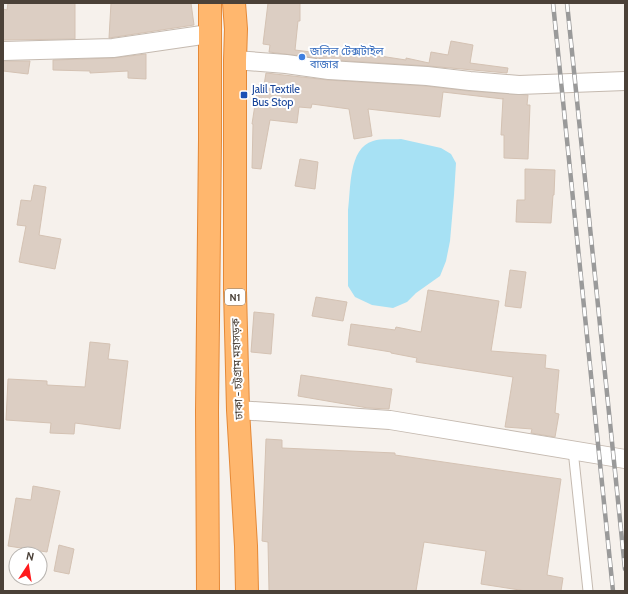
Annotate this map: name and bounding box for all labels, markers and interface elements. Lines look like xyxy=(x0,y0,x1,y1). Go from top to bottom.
place label: জলিল টেক্সটাইল বাজার xyxy=(309,44,385,71)
marker: জলিল টেক্সটাইল বাজার xyxy=(297,52,307,62)
place label: Jalil Textile Bus Stop xyxy=(251,82,300,109)
marker: Jalil Textile Bus Stop xyxy=(239,90,249,100)
road number: N1 xyxy=(225,289,245,305)
street label: ঢাকা - চট্টগ্রাম মহাসড়ক xyxy=(228,318,246,421)
north arrow xyxy=(8,546,48,586)
text: N xyxy=(25,549,35,564)

